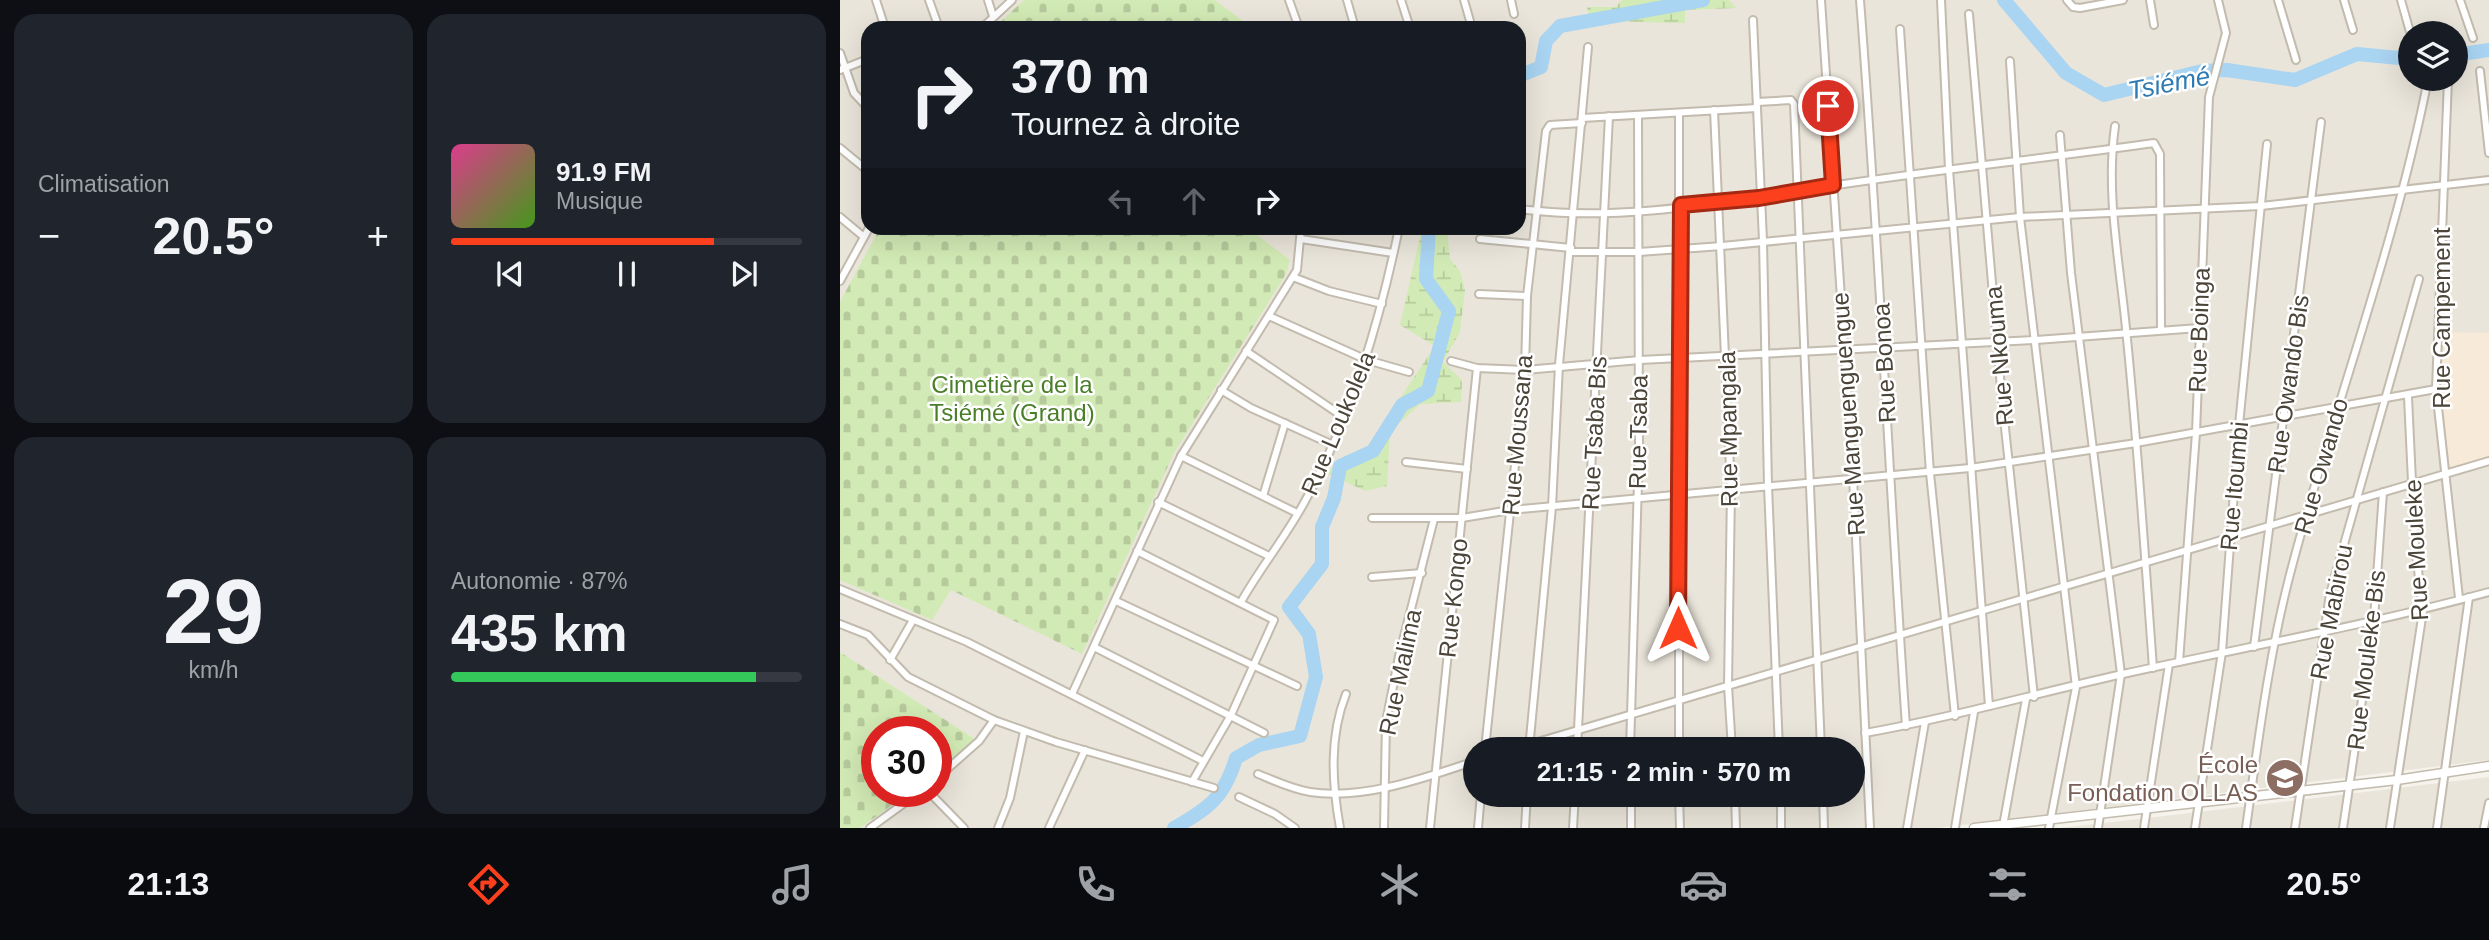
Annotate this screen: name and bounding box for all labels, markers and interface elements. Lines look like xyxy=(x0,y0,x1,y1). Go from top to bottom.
map controls xyxy=(2398,21,2468,91)
button: layers xyxy=(2398,21,2468,91)
icon: right xyxy=(896,49,987,140)
text: 370 m xyxy=(1011,49,1150,103)
water label: Tsiémé xyxy=(2125,60,2213,106)
pin xyxy=(1798,76,1858,136)
icon: arrive xyxy=(1809,87,1847,125)
text: Tournez à droite xyxy=(1011,106,1240,142)
text: 91.9 FM xyxy=(556,157,651,187)
text: Climatisation xyxy=(38,171,170,197)
icon: left xyxy=(1102,182,1140,220)
icon: ahead xyxy=(1175,182,1213,220)
icon: right xyxy=(1248,182,1286,220)
text: Musique xyxy=(556,188,643,214)
text: 20.5° xyxy=(152,207,275,265)
text: − xyxy=(38,215,60,257)
text: + xyxy=(367,215,389,257)
street label: Rue Campement xyxy=(2428,227,2455,409)
icon: previous xyxy=(491,255,529,293)
icon: pause xyxy=(608,255,646,293)
icon: next xyxy=(725,255,763,293)
street label: Rue Boinga xyxy=(2183,266,2215,393)
street label: Rue Nkouma xyxy=(1979,284,2019,427)
street label: Rue Manguenguengue xyxy=(1826,291,1870,537)
street label: Rue Owando Bis xyxy=(2262,293,2314,475)
street label: Rue Bonoa xyxy=(1867,302,1901,424)
street label: Rue Loukolela xyxy=(1296,347,1381,499)
street label: Rue Mpangala xyxy=(1713,350,1743,507)
street label: Rue Moussana xyxy=(1497,353,1538,517)
street label: Rue Tsaba Bis xyxy=(1576,355,1612,511)
park label: Cimetière de la Tsiémé (Grand) xyxy=(929,371,1095,426)
street label: Rue Tsaba xyxy=(1624,374,1653,489)
street label: Rue Owando xyxy=(2289,395,2353,537)
street label: Rue Itoumbi xyxy=(2215,420,2253,552)
street label: Rue Mouleke xyxy=(2399,479,2433,621)
street label: Rue Kongo xyxy=(1433,537,1473,659)
street label: Rue Mabirou xyxy=(2305,542,2357,682)
text: 29 xyxy=(163,561,264,662)
text: Autonomie · 87% xyxy=(451,568,627,594)
street label: Rue Mouleke Bis xyxy=(2342,568,2390,752)
position arrow xyxy=(1641,591,1715,665)
text: 435 km xyxy=(451,604,627,662)
street label: Rue Malima xyxy=(1373,606,1427,737)
text: km/h xyxy=(189,657,238,683)
speed limit sign: 30 xyxy=(861,716,952,807)
place label: École Fondation OLLAS xyxy=(2067,751,2258,806)
text: 21:15 · 2 min · 570 m xyxy=(1537,757,1791,787)
school or university icon: École Fondation OLLAS xyxy=(2264,757,2306,799)
icon: directions xyxy=(464,860,513,909)
icon: music xyxy=(768,860,817,909)
icon: phone xyxy=(1071,860,1120,909)
icon: climate xyxy=(1375,860,1424,909)
icon: car xyxy=(1679,860,1728,909)
icon: filters xyxy=(1983,860,2032,909)
text: 21:13 xyxy=(127,866,209,902)
text: 20.5° xyxy=(2286,866,2362,902)

